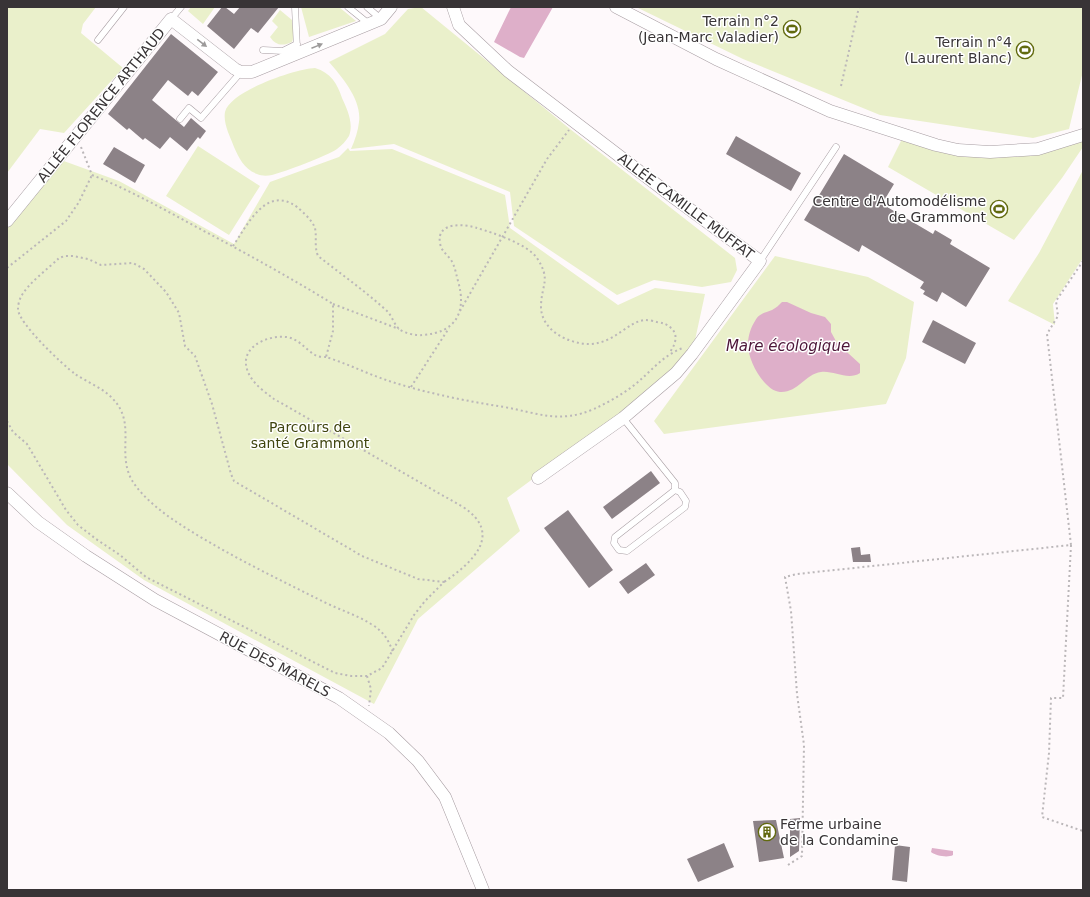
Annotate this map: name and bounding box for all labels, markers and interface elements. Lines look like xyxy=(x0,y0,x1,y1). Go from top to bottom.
place label: Terrain n°2 (Jean-Marc Valadier) xyxy=(638,13,779,45)
sports icon: Terrain n°2 (Jean-Marc Valadier) xyxy=(782,19,802,39)
street label: ALLÉE FLORENCE ARTHAUD xyxy=(34,25,168,185)
place label: Terrain n°4 (Laurent Blanc) xyxy=(904,34,1012,66)
one-way arrow xyxy=(196,39,207,48)
sports icon: Terrain n°4 (Laurent Blanc) xyxy=(1015,40,1035,60)
one-way arrow xyxy=(312,42,324,48)
street label: ALLÉE CAMILLE MUFFAT xyxy=(615,150,757,263)
place label: Centre d'Automodélisme de Grammont xyxy=(812,193,987,225)
sports icon: Centre d'Automodélisme de Grammont xyxy=(989,199,1009,219)
water label: Mare écologique xyxy=(726,337,850,355)
park label: Parcours de santé Grammont xyxy=(251,419,370,451)
street label: RUE DES MARELS xyxy=(217,628,333,700)
place label: Ferme urbaine de la Condamine xyxy=(780,816,899,848)
building icon: Ferme urbaine de la Condamine xyxy=(757,822,777,842)

